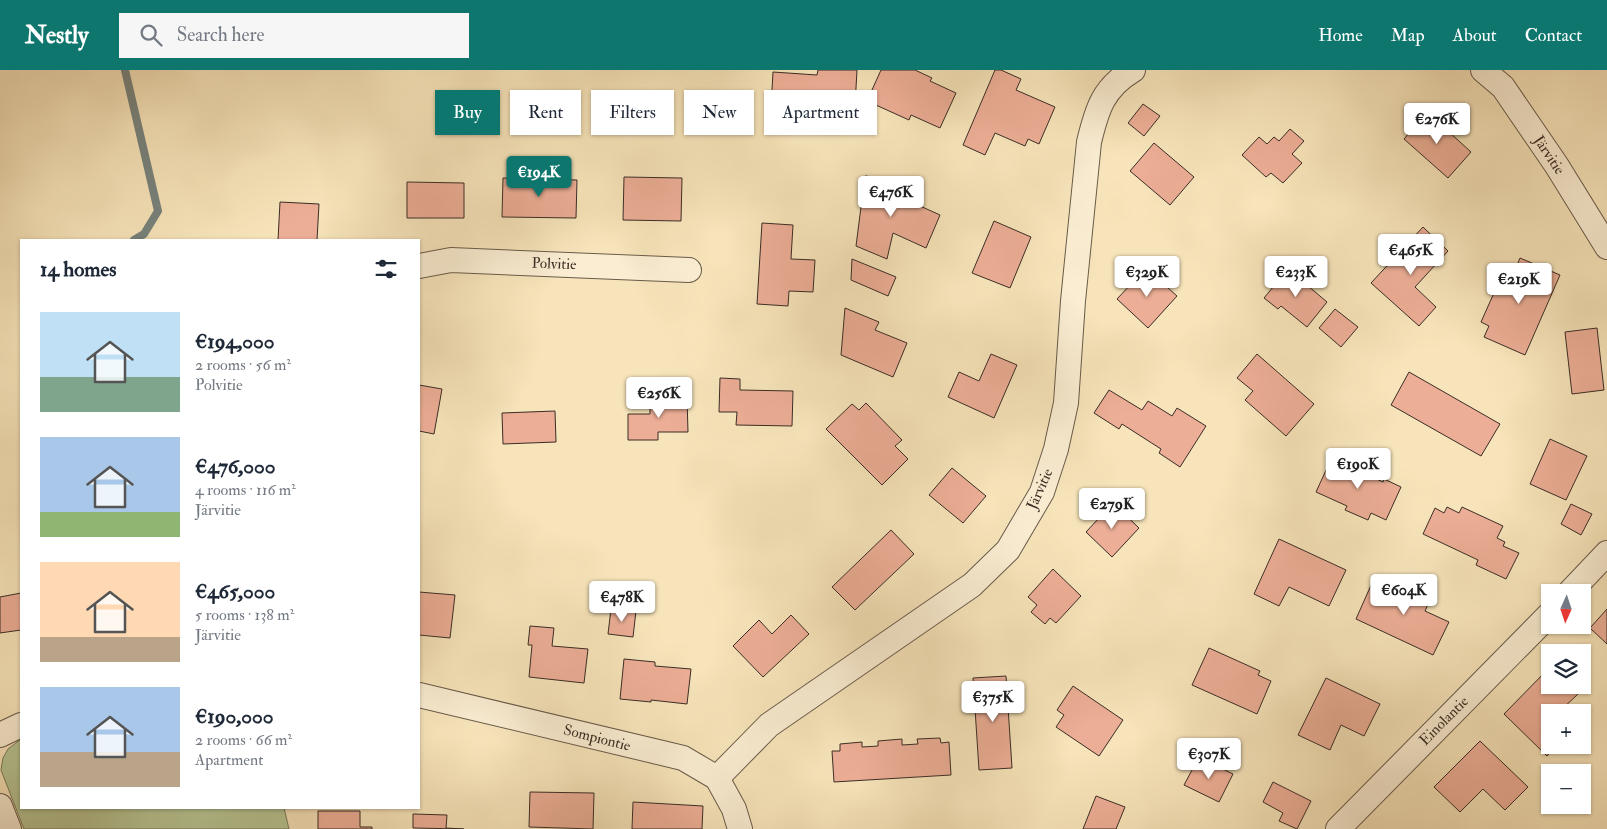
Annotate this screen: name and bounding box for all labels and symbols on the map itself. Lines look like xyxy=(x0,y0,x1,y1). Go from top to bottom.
pin: €276K xyxy=(1402,102,1472,145)
street label: Järvitie xyxy=(1528,131,1569,179)
pin: €194K xyxy=(504,156,574,198)
pin: €476K xyxy=(856,176,926,218)
pin: €465K xyxy=(1376,234,1446,276)
street label: Polvitie xyxy=(531,254,577,274)
pin: €329K xyxy=(1112,256,1182,298)
pin: €233K xyxy=(1261,256,1331,298)
pin: €219K xyxy=(1484,262,1554,305)
pin: €256K xyxy=(624,376,694,419)
pin: €190K xyxy=(1323,448,1393,490)
street label: Järvitie xyxy=(1022,465,1058,514)
pin: €279K xyxy=(1077,488,1147,530)
pin: €604K xyxy=(1369,574,1439,616)
pin: €478K xyxy=(587,580,657,623)
north arrow xyxy=(1541,584,1591,634)
pin: €375K xyxy=(958,680,1028,723)
street label: Einolantie xyxy=(1415,692,1473,750)
street label: Sompiontie xyxy=(561,720,633,756)
pin: €307K xyxy=(1174,738,1244,780)

